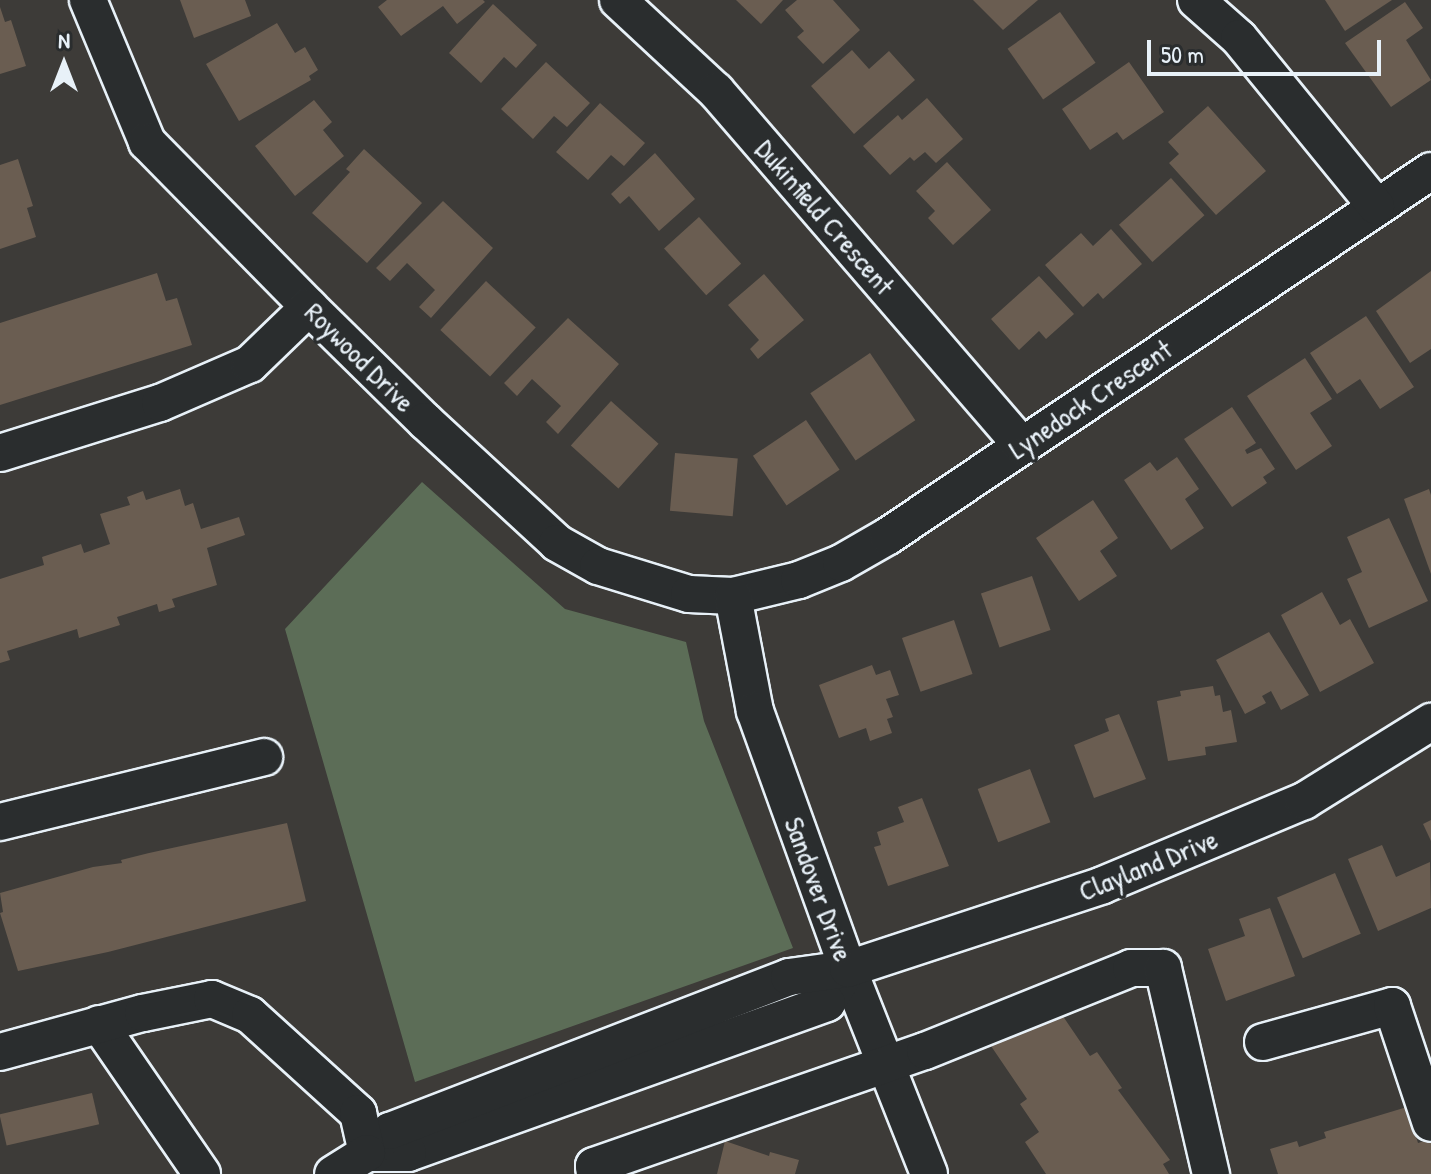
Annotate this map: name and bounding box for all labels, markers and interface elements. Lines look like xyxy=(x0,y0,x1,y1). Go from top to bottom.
north arrow xyxy=(24,24,104,104)
scale bar xyxy=(1151,24,1385,74)
text: N xyxy=(58,25,70,55)
text: 50 m xyxy=(1161,38,1204,70)
street label: Dukinfield Crescent xyxy=(749,133,901,301)
street label: Roywood Drive xyxy=(298,295,422,419)
street label: Lynedock Crescent xyxy=(1002,332,1178,466)
street label: Sandover Drive xyxy=(777,812,861,966)
street label: Clayland Drive xyxy=(1074,822,1222,908)

